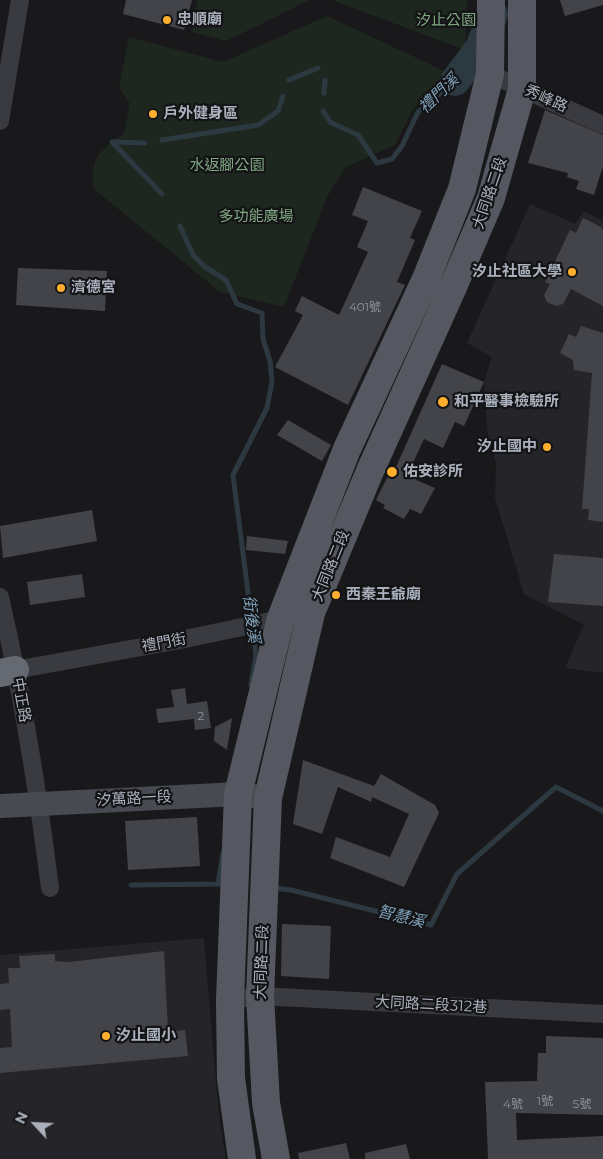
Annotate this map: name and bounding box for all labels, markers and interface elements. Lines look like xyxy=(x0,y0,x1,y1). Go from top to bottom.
place label: 忠順廟 xyxy=(177,11,222,29)
park label: 汐止公園 xyxy=(416,12,476,30)
marker: 忠順廟 xyxy=(161,14,173,26)
water label: 禮門溪 xyxy=(415,70,463,118)
street label: 秀峰路 xyxy=(522,82,570,116)
place label: 戶外健身區 xyxy=(163,105,238,123)
marker: 戶外健身區 xyxy=(147,108,159,120)
street label: 大同路二段 xyxy=(469,155,511,231)
park label: 水返腳公園 xyxy=(190,157,264,175)
park label: 多功能廣場 xyxy=(219,208,293,226)
place label: 汐止社區大學 xyxy=(472,263,562,281)
marker: 汐止社區大學 xyxy=(566,266,578,278)
place label: 濟德宮 xyxy=(71,279,116,297)
marker: 濟德宮 xyxy=(55,282,67,294)
house number: 401號 xyxy=(349,300,381,314)
place label: 和平醫事檢驗所 xyxy=(454,393,559,411)
marker: 和平醫事檢驗所 xyxy=(436,395,450,409)
place label: 汐止國中 xyxy=(477,438,537,456)
marker: 汐止國中 xyxy=(541,441,553,453)
place label: 佑安診所 xyxy=(403,463,463,481)
marker: 佑安診所 xyxy=(385,465,399,479)
street label: 大同路二段 xyxy=(309,528,353,604)
place label: 西秦王爺廟 xyxy=(346,586,421,604)
marker: 西秦王爺廟 xyxy=(330,589,342,601)
water label: 街後溪 xyxy=(239,594,263,644)
street label: 禮門街 xyxy=(140,630,188,656)
street label: 中正路 xyxy=(8,676,34,724)
house number: 2 xyxy=(198,709,204,723)
street label: 汐萬路一段 xyxy=(96,788,172,810)
water label: 智慧溪 xyxy=(375,902,427,932)
street label: 大同路二段 xyxy=(252,924,272,1000)
street label: 大同路二段312巷 xyxy=(374,993,488,1017)
place label: 汐止國小 xyxy=(116,1027,176,1045)
marker: 汐止國小 xyxy=(100,1030,112,1042)
house number: 1號 xyxy=(537,1094,553,1108)
house number: 4號 xyxy=(503,1097,523,1111)
house number: 5號 xyxy=(573,1097,591,1111)
north arrow xyxy=(10,1099,60,1149)
text: N xyxy=(11,1109,32,1127)

